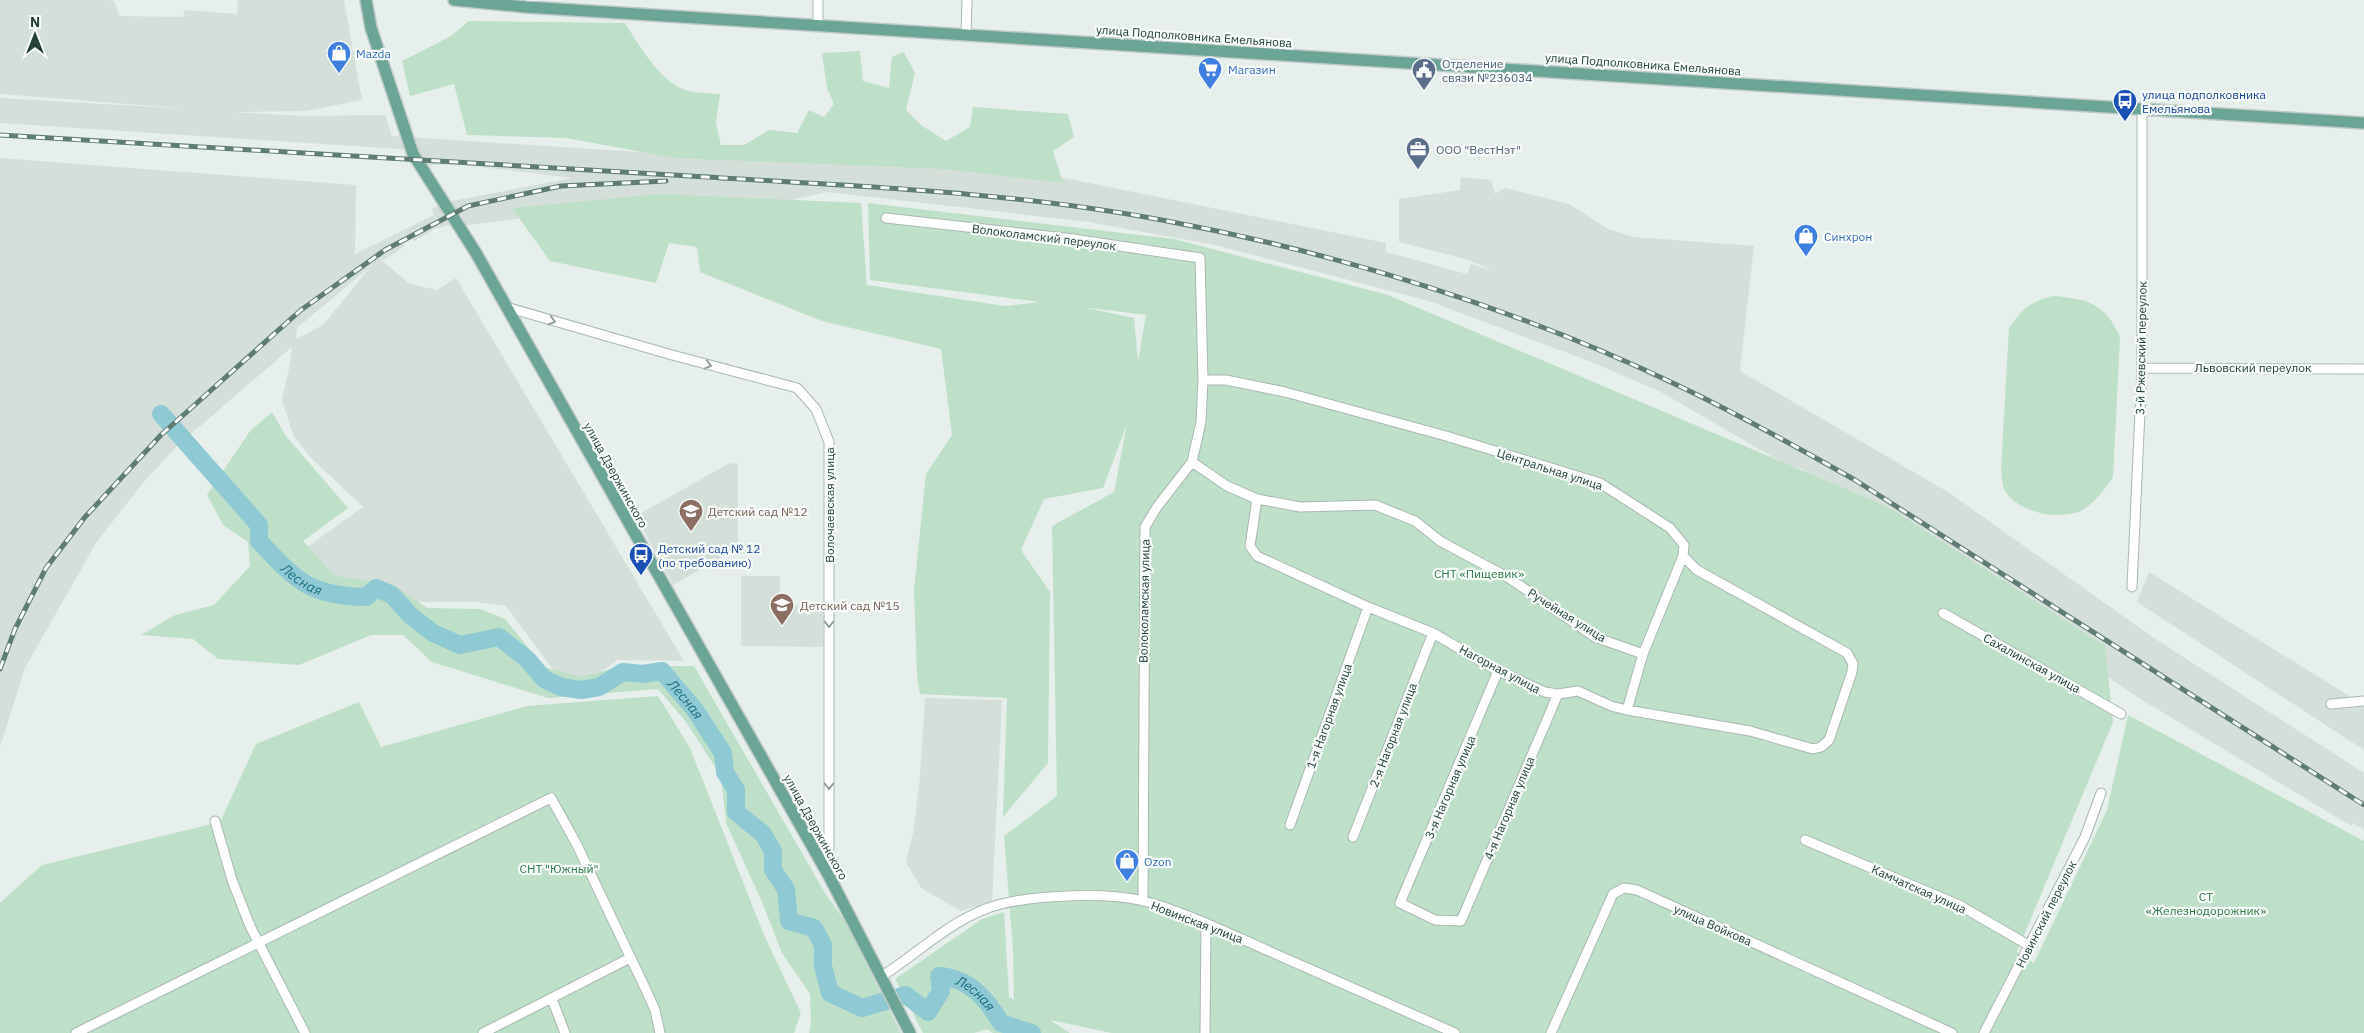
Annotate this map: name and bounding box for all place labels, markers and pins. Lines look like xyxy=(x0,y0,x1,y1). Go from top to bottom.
shop icon: Mazda xyxy=(326,40,352,74)
place label: Mazda xyxy=(356,46,392,61)
supermarket icon: Магазин xyxy=(1197,56,1223,90)
place label: Отделение связи №236034 xyxy=(1442,56,1533,85)
public building icon: Отделение связи №236034 xyxy=(1411,57,1437,91)
place label: Магазин xyxy=(1228,62,1276,77)
place label: улица подполковника Емельянова xyxy=(2142,87,2267,116)
bus stop icon: улица подполковника Емельянова xyxy=(2112,88,2138,122)
office icon: ООО "ВестНэт" xyxy=(1405,136,1431,170)
place label: ООО "ВестНэт" xyxy=(1436,142,1521,157)
shop icon: Синхрон xyxy=(1793,223,1819,257)
place label: Синхрон xyxy=(1824,229,1872,244)
school or university icon: Детский сад №12 xyxy=(678,498,704,532)
place label: Детский сад №12 xyxy=(708,504,808,519)
place label: Детский сад № 12 (по требованию) xyxy=(658,541,760,570)
bus stop icon: Детский сад № 12 (по требованию) xyxy=(628,542,654,576)
school or university icon: Детский сад №15 xyxy=(769,592,795,626)
place label: Детский сад №15 xyxy=(800,598,900,613)
shop icon: Ozon xyxy=(1114,848,1140,882)
place label: Ozon xyxy=(1144,854,1171,869)

